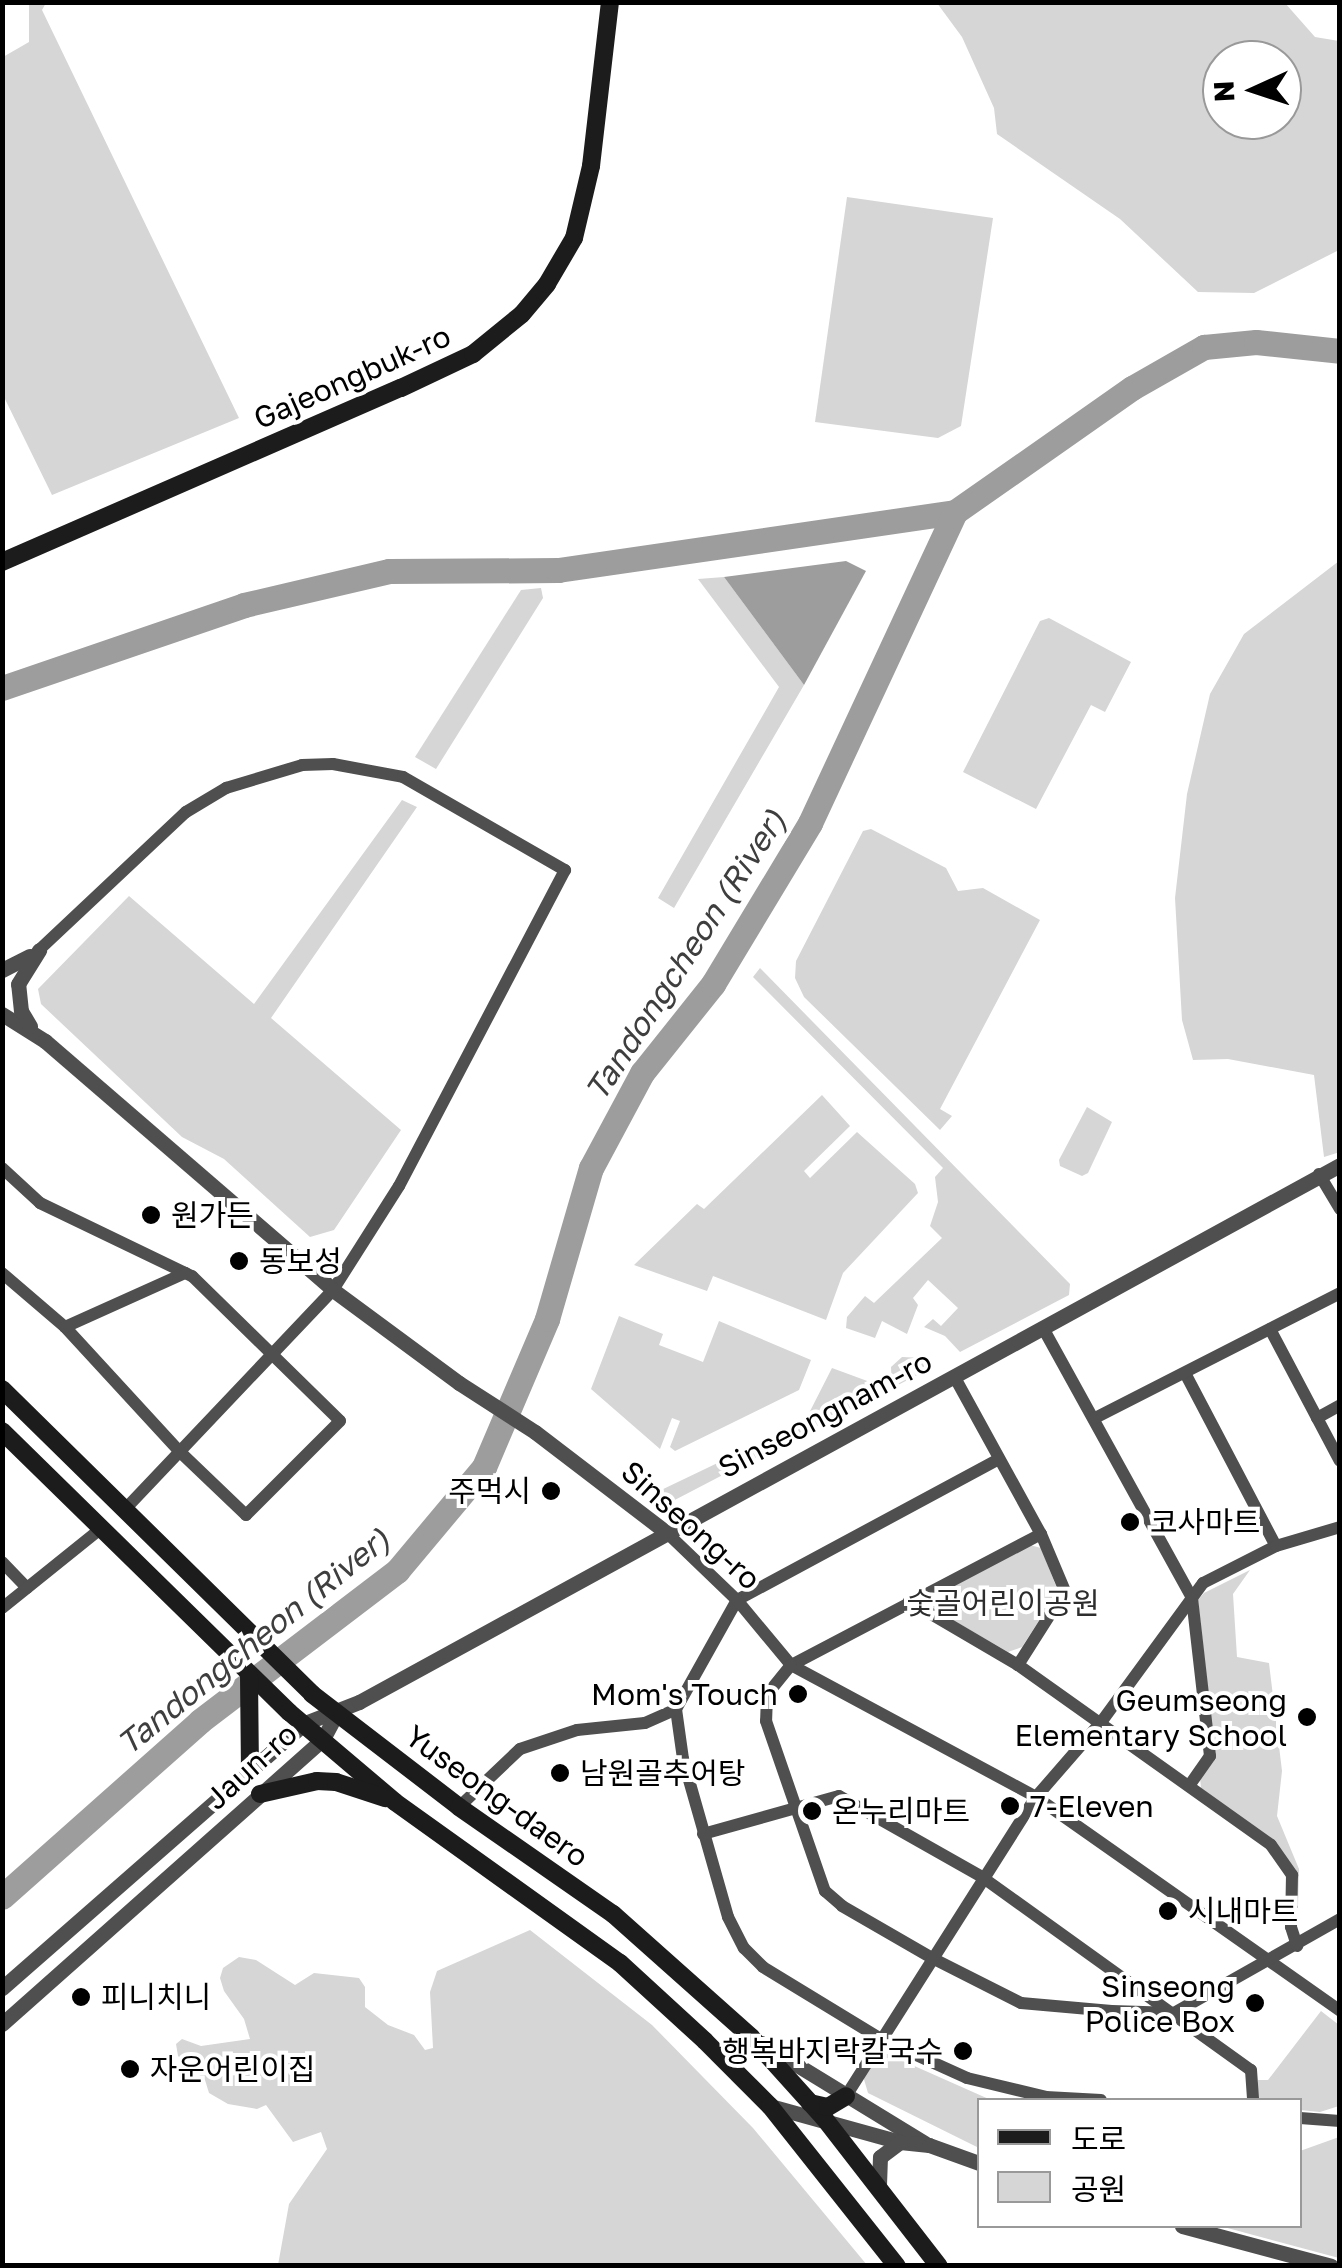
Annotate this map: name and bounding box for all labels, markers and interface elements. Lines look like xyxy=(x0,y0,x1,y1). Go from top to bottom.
north arrow xyxy=(1202,40,1302,140)
text: N xyxy=(1207,80,1241,103)
street label: Gajeongbuk-ro xyxy=(248,318,456,436)
water label: Tandongcheon (River) xyxy=(577,803,793,1107)
place label: 원가든 xyxy=(171,1197,254,1233)
marker: 원가든 xyxy=(140,1204,162,1226)
place label: 동보성 xyxy=(259,1243,342,1279)
marker: 동보성 xyxy=(228,1250,250,1272)
street label: Sinseongnam-ro xyxy=(712,1343,938,1485)
street label: Sinseong-ro xyxy=(614,1453,768,1597)
place label: 주먹시 xyxy=(448,1473,531,1509)
marker: 주먹시 xyxy=(540,1480,562,1502)
place label: 코사마트 xyxy=(1150,1504,1260,1540)
marker: 코사마트 xyxy=(1119,1511,1141,1533)
water label: Tandongcheon (River) xyxy=(109,1520,397,1762)
park label: 숯골어린이공원 xyxy=(906,1585,1100,1621)
place label: Mom's Touch xyxy=(591,1676,778,1712)
place label: Geumseong Elementary School xyxy=(1014,1682,1287,1752)
marker: Mom's Touch xyxy=(787,1683,809,1705)
marker: Geumseong Elementary School xyxy=(1296,1706,1318,1728)
street label: Jaun-ro xyxy=(198,1715,304,1817)
street label: Yuseong-daero xyxy=(399,1718,595,1874)
place label: 남원골추어탕 xyxy=(580,1755,746,1791)
marker: 남원골추어탕 xyxy=(549,1762,571,1784)
place label: 7-Eleven xyxy=(1030,1788,1154,1824)
place label: 온누리마트 xyxy=(832,1793,970,1829)
marker: 7-Eleven xyxy=(999,1795,1021,1817)
marker: 온누리마트 xyxy=(801,1800,823,1822)
place label: 시내마트 xyxy=(1188,1893,1298,1929)
marker: 시내마트 xyxy=(1157,1900,1179,1922)
place label: Sinseong Police Box xyxy=(1085,1968,1235,2038)
place label: 피니치니 xyxy=(101,1979,211,2015)
marker: 피니치니 xyxy=(70,1986,92,2008)
marker: Sinseong Police Box xyxy=(1244,1992,1266,2014)
place label: 행복바지락칼국수 xyxy=(722,2033,943,2069)
marker: 행복바지락칼국수 xyxy=(952,2040,974,2062)
place label: 자운어린이집 xyxy=(150,2051,316,2087)
marker: 자운어린이집 xyxy=(119,2058,141,2080)
legend xyxy=(977,2098,1302,2228)
text: 도로 xyxy=(1071,2121,1126,2157)
text: 공원 xyxy=(1071,2171,1126,2207)

